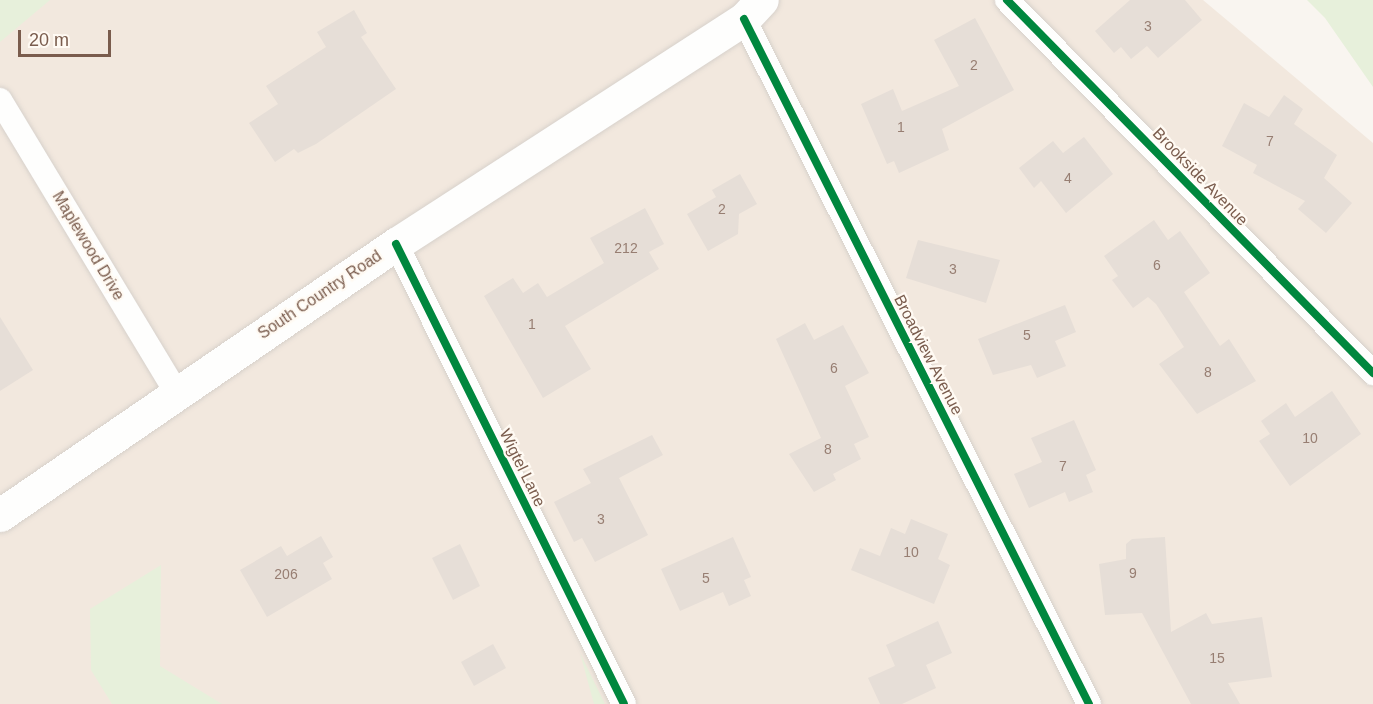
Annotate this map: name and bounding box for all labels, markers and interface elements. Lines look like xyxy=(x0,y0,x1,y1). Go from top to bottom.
scale bar xyxy=(21,18,114,56)
house number: 3 xyxy=(1144,18,1152,34)
text: 20 m xyxy=(29,30,69,50)
house number: 2 xyxy=(970,57,978,73)
house number: 1 xyxy=(897,119,905,135)
street label: Brookside Avenue xyxy=(1148,124,1252,230)
house number: 7 xyxy=(1266,133,1274,149)
house number: 4 xyxy=(1064,170,1072,186)
street label: Maplewood Drive xyxy=(48,188,128,304)
house number: 2 xyxy=(718,201,726,217)
house number: 212 xyxy=(614,240,638,256)
street label: South Country Road xyxy=(255,247,385,343)
house number: 6 xyxy=(1153,257,1161,273)
house number: 3 xyxy=(949,261,957,277)
street label: Broadview Avenue xyxy=(889,291,967,419)
house number: 1 xyxy=(528,316,536,332)
house number: 5 xyxy=(1023,327,1031,343)
house number: 6 xyxy=(830,360,838,376)
house number: 8 xyxy=(1204,364,1212,380)
street label: Wigtel Lane xyxy=(495,426,549,510)
house number: 10 xyxy=(1302,430,1318,446)
house number: 8 xyxy=(824,441,832,457)
house number: 7 xyxy=(1059,458,1067,474)
house number: 3 xyxy=(597,511,605,527)
house number: 10 xyxy=(903,544,919,560)
house number: 9 xyxy=(1129,565,1137,581)
house number: 206 xyxy=(274,566,298,582)
house number: 5 xyxy=(702,570,710,586)
house number: 15 xyxy=(1209,650,1225,666)

